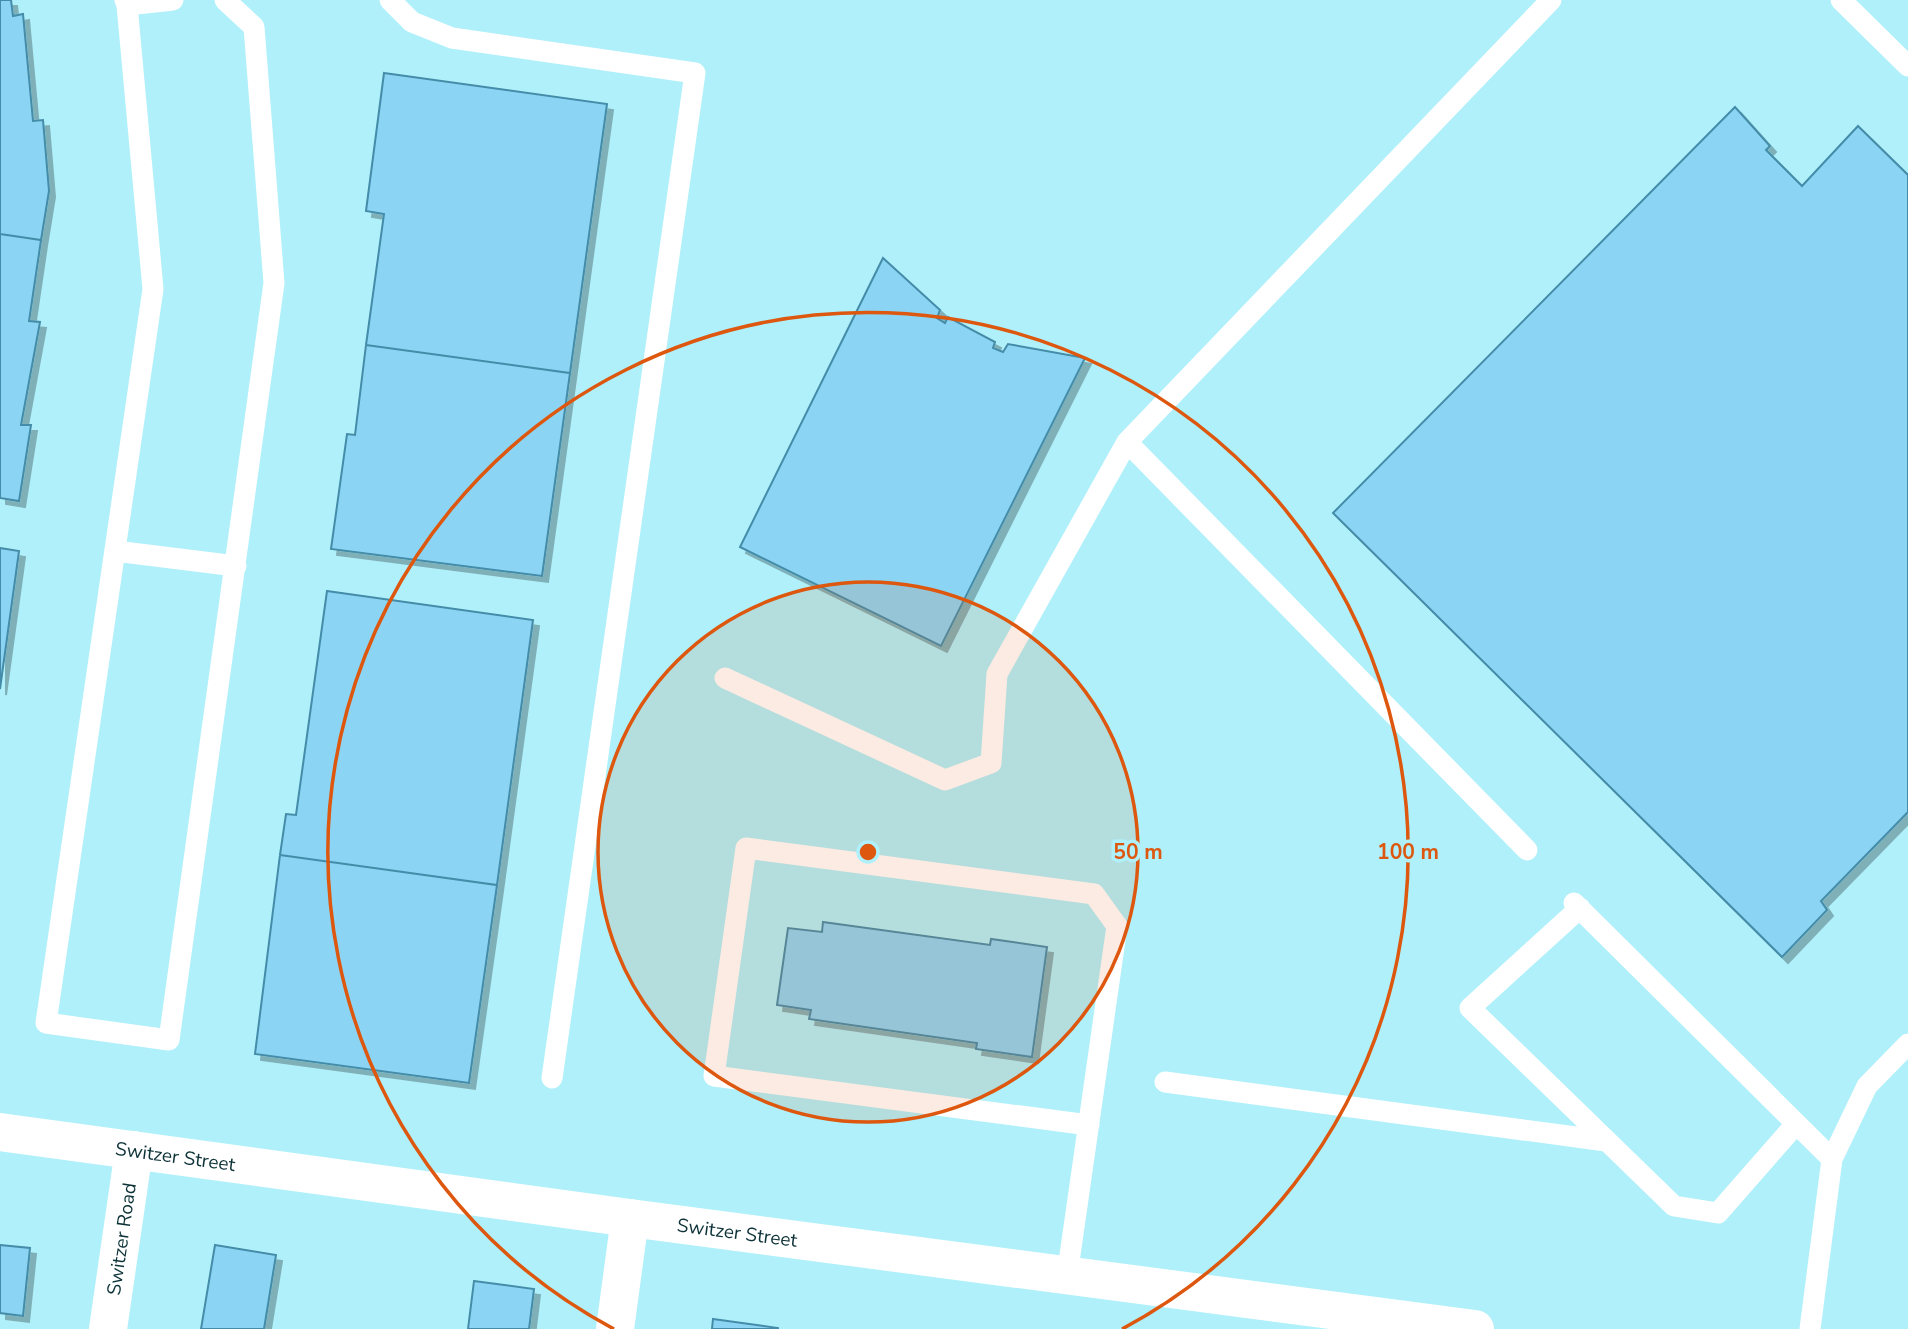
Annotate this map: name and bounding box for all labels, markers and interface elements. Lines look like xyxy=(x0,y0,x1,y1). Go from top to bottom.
text: 50 m xyxy=(1113,838,1163,866)
text: 100 m xyxy=(1377,838,1439,866)
centre of rings xyxy=(856,840,880,864)
street label: Switzer Street xyxy=(114,1136,237,1178)
street label: Switzer Road xyxy=(101,1181,143,1297)
street label: Switzer Street xyxy=(675,1212,799,1254)

